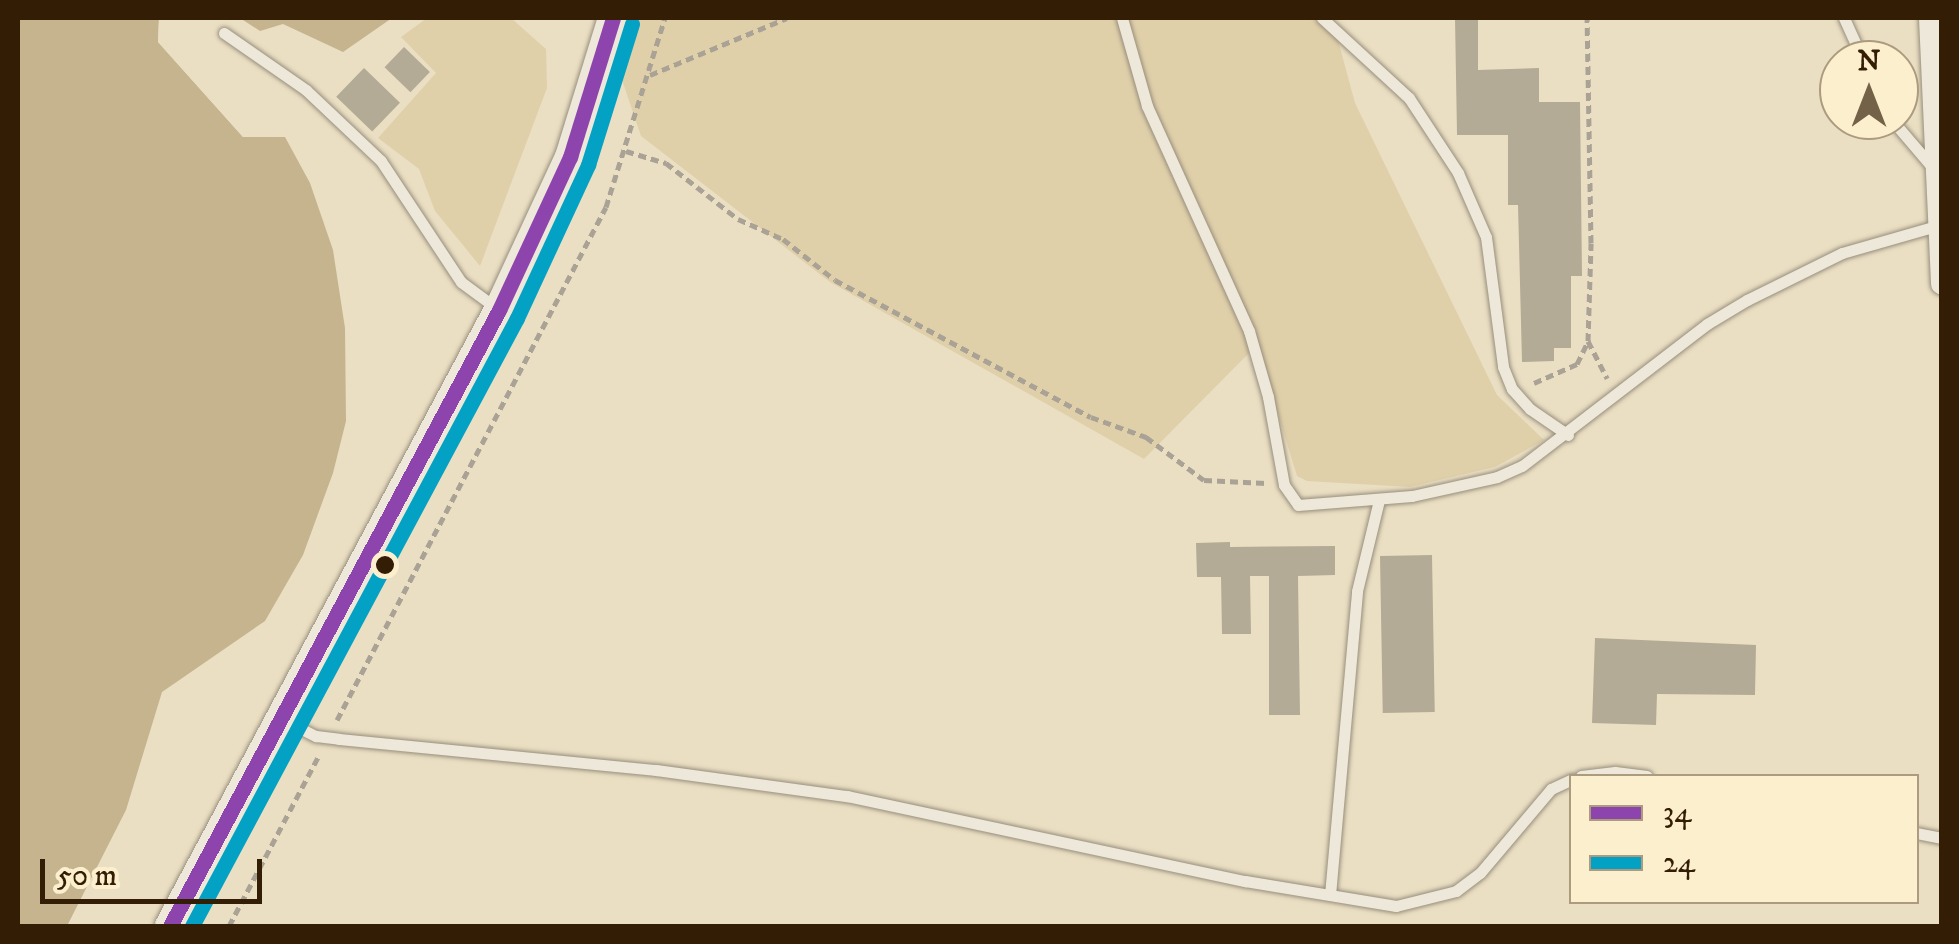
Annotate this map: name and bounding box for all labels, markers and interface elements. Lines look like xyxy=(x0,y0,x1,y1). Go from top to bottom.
north arrow xyxy=(1819,40,1919,140)
text: N xyxy=(1858,44,1880,79)
unlabelled marker xyxy=(375,555,395,575)
legend xyxy=(1569,774,1919,904)
text: 34 xyxy=(1663,795,1691,832)
scale bar xyxy=(45,839,268,901)
text: 24 xyxy=(1663,845,1695,882)
text: 50 m xyxy=(57,858,117,895)

